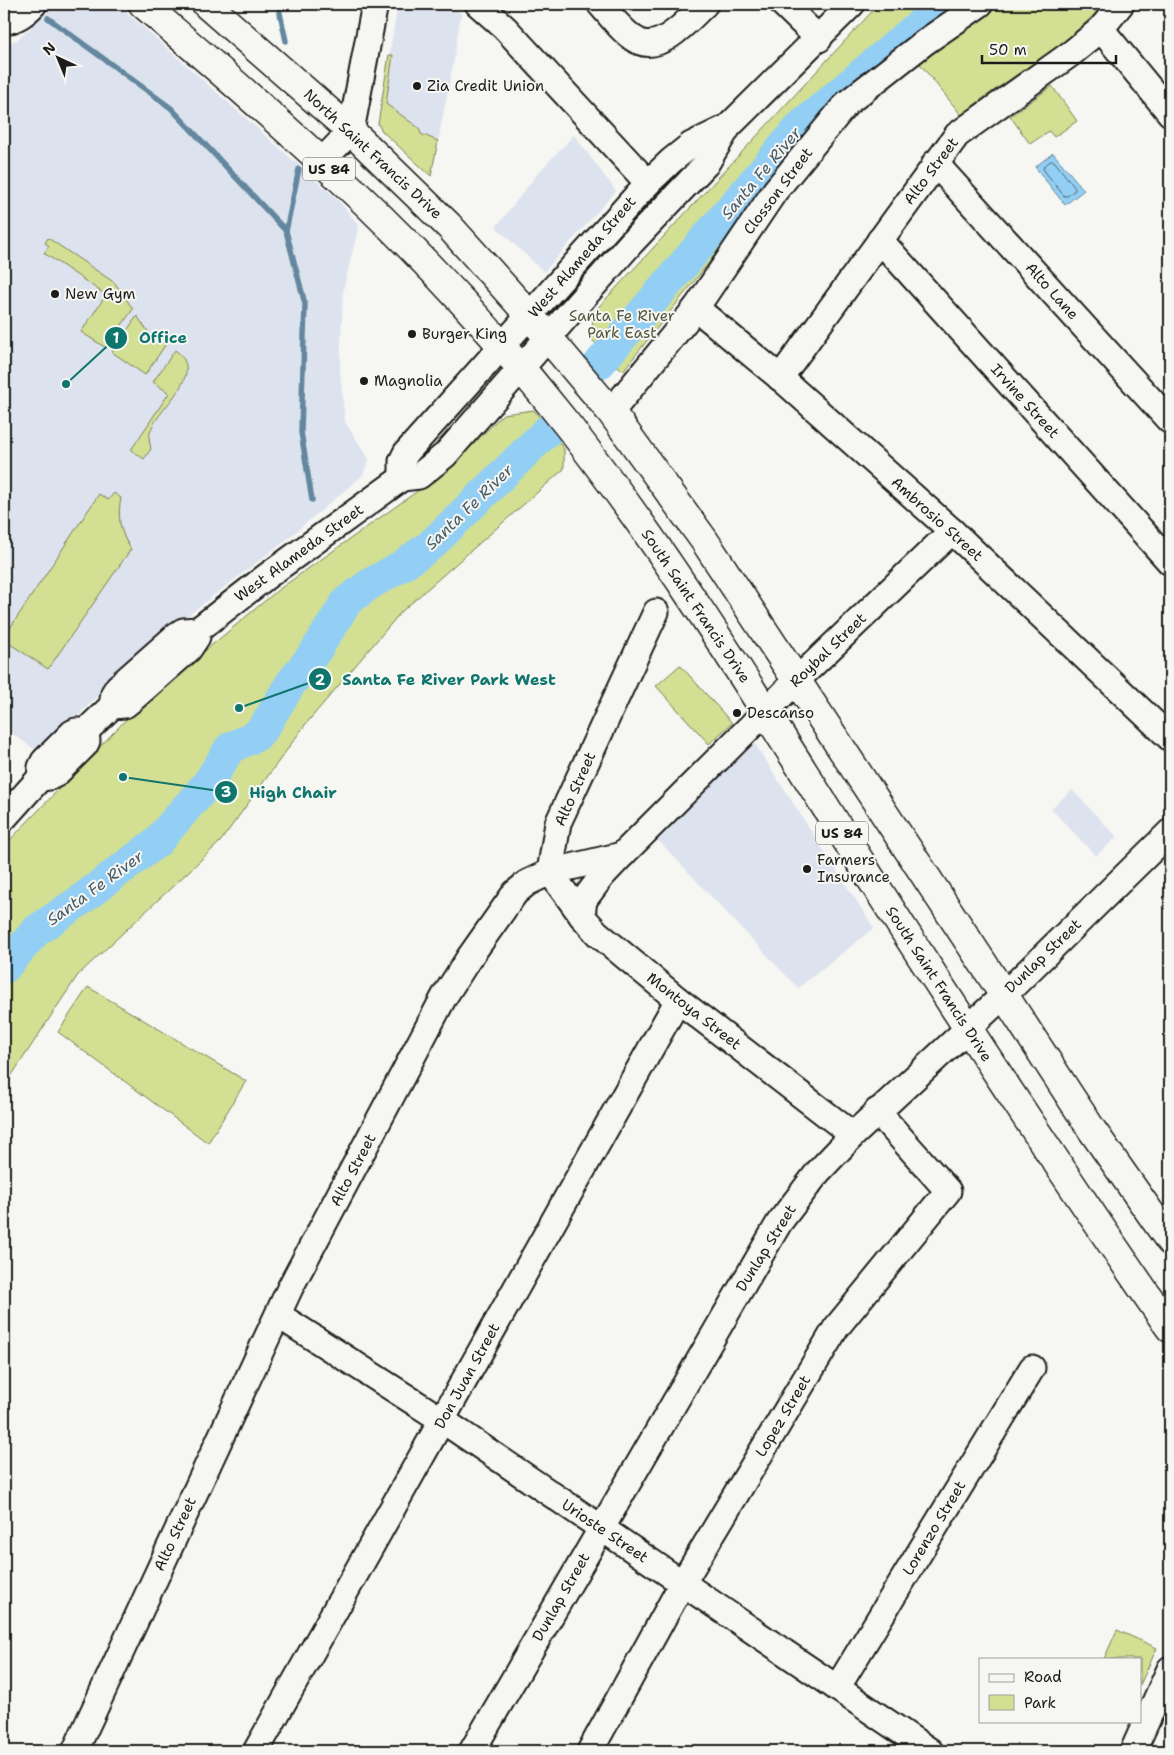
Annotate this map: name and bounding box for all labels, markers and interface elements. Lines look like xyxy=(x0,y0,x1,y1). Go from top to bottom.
north arrow xyxy=(32,32,82,82)
scale bar xyxy=(982,32,1115,64)
text: N xyxy=(39,38,59,59)
text: 50 m xyxy=(989,40,1027,60)
place label: Zia Credit Union xyxy=(427,76,544,96)
marker: Zia Credit Union xyxy=(411,80,423,92)
street label: North Saint Francis Drive xyxy=(299,84,447,224)
water label: Santa Fe River xyxy=(716,122,806,223)
street label: Alto Street xyxy=(899,133,963,209)
street label: Closson Street xyxy=(739,143,817,239)
road number: US 84 xyxy=(303,157,355,180)
street label: West Alameda Street xyxy=(524,192,640,322)
street label: Alto Lane xyxy=(1021,258,1083,324)
place label: New Gym xyxy=(65,284,136,304)
marker: New Gym xyxy=(49,288,61,300)
park label: Santa Fe River Park East xyxy=(569,306,675,343)
callout: Office xyxy=(104,322,197,353)
place label: Burger King xyxy=(422,324,507,344)
text: Office xyxy=(139,327,187,348)
text: 1 xyxy=(113,328,120,348)
marker: Burger King xyxy=(406,328,418,340)
street label: Irvine Street xyxy=(986,360,1064,442)
place label: Magnolia xyxy=(374,371,443,391)
marker: Magnolia xyxy=(358,375,370,387)
water label: Santa Fe River xyxy=(421,460,518,554)
street label: Ambrosio Street xyxy=(887,472,987,566)
street label: West Alameda Street xyxy=(230,499,368,607)
street label: South Saint Francis Drive xyxy=(637,525,755,687)
street label: Roybal Street xyxy=(785,608,871,692)
callout: Santa Fe River Park West xyxy=(308,664,566,695)
text: Santa Fe River Park West xyxy=(342,669,556,690)
text: 2 xyxy=(315,670,326,690)
place label: Descanso xyxy=(747,703,814,723)
marker: Descanso xyxy=(731,707,743,719)
street label: Alto Street xyxy=(550,749,600,829)
callout: High Chair xyxy=(214,777,347,808)
text: 3 xyxy=(221,782,231,802)
text: High Chair xyxy=(249,782,337,803)
road number: US 84 xyxy=(816,821,868,844)
water label: Santa Fe River xyxy=(43,846,148,930)
place label: Farmers Insurance xyxy=(817,850,890,887)
marker: Farmers Insurance xyxy=(801,863,813,875)
street label: South Saint Francis Drive xyxy=(881,902,997,1066)
street label: Dunlap Street xyxy=(1000,914,1086,998)
street label: Montoya Street xyxy=(643,968,745,1054)
street label: Alto Street xyxy=(325,1130,381,1210)
street label: Dunlap Street xyxy=(731,1201,801,1295)
street label: Don Juan Street xyxy=(430,1319,504,1433)
street label: Lopez Street xyxy=(751,1371,815,1461)
street label: Lorenzo Street xyxy=(898,1477,970,1579)
street label: Alto Street xyxy=(149,1494,201,1574)
street label: Urioste Street xyxy=(558,1495,652,1567)
street label: Dunlap Street xyxy=(528,1549,594,1645)
legend xyxy=(979,1658,1142,1722)
text: Road xyxy=(1024,1667,1062,1687)
text: Park xyxy=(1024,1693,1056,1713)

